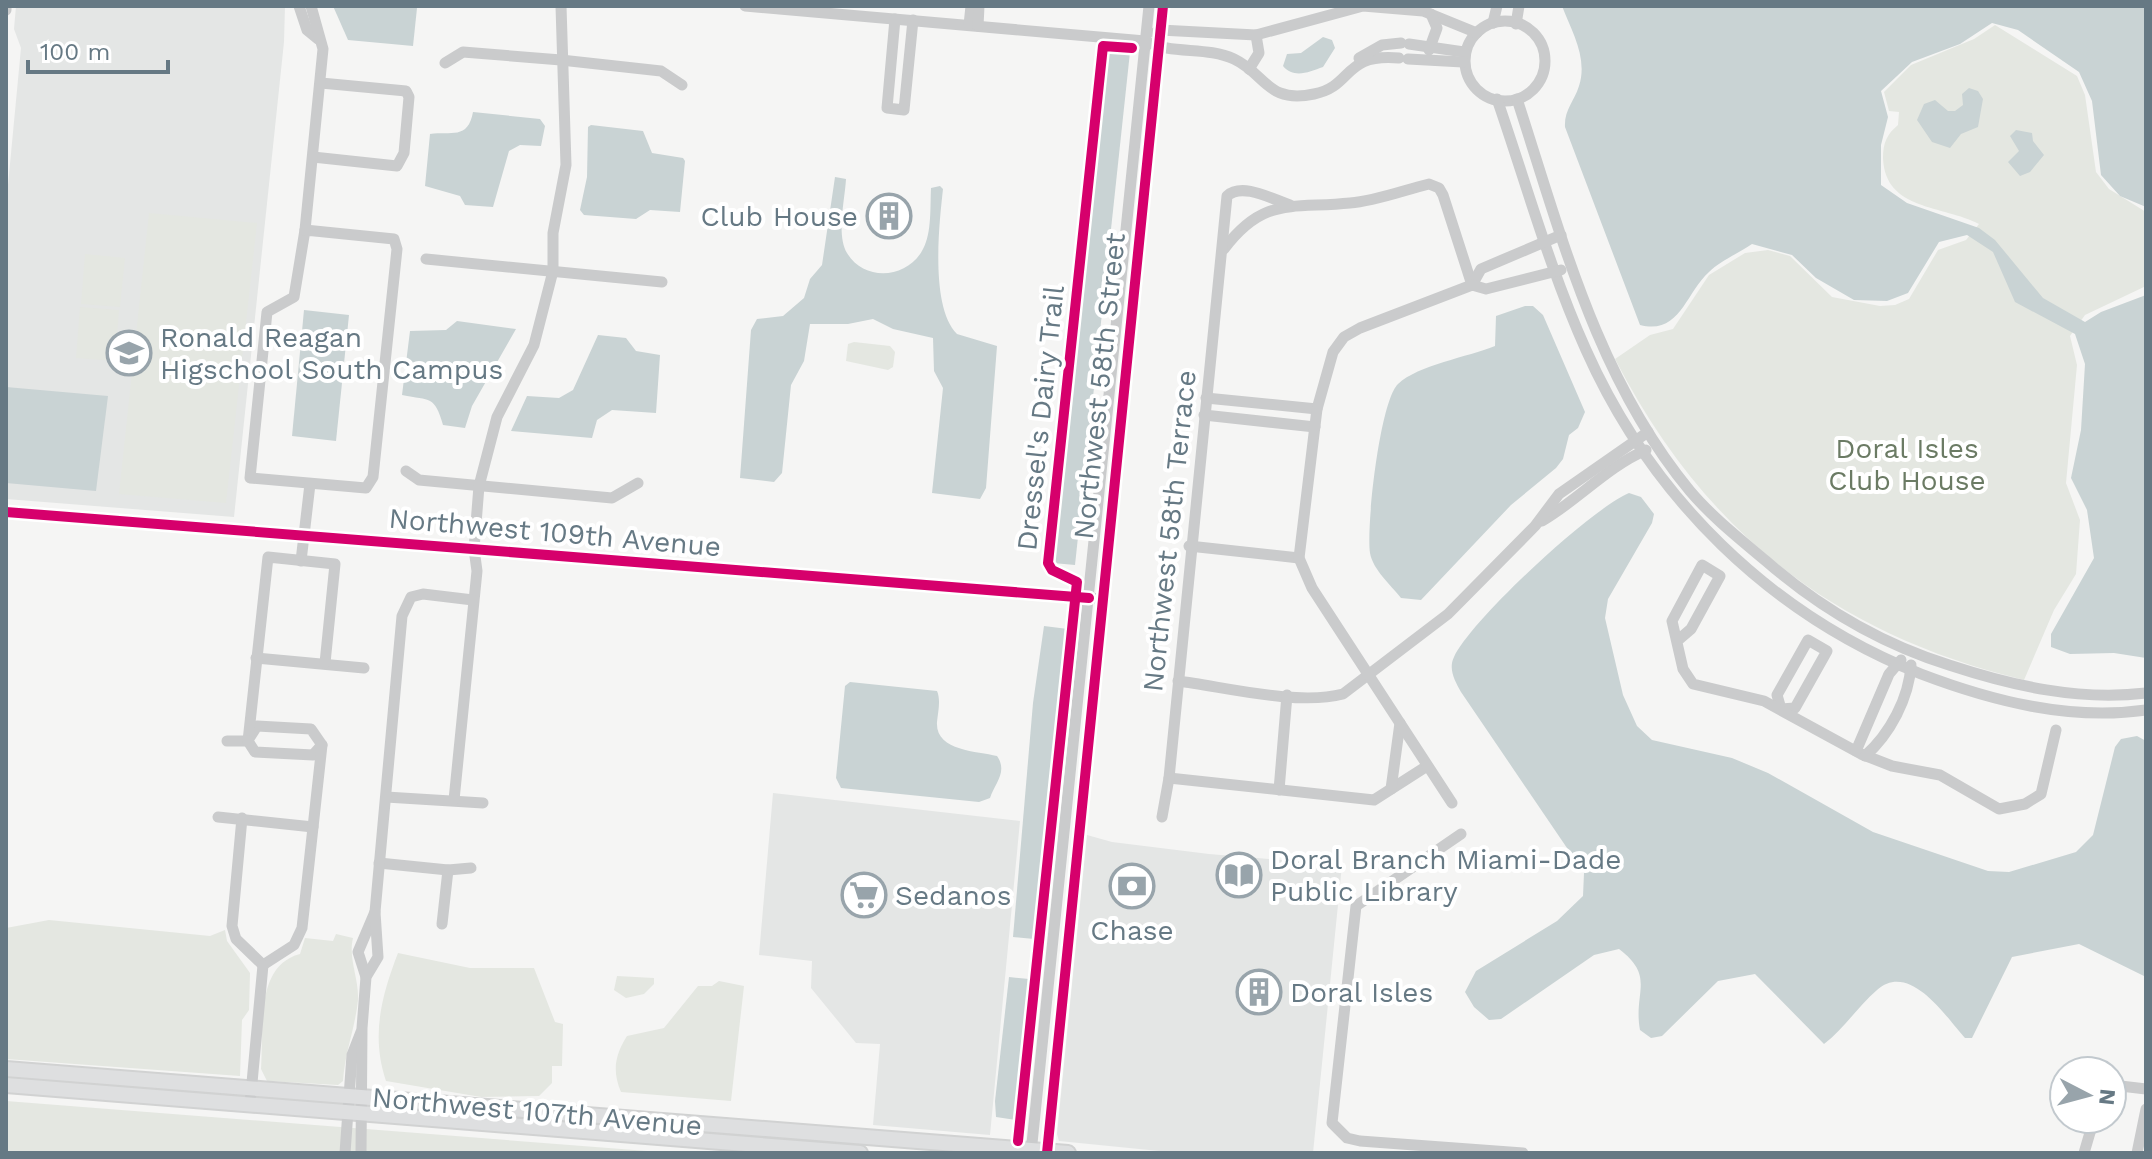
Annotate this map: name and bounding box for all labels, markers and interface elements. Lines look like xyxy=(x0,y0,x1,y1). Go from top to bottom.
scale bar xyxy=(28,24,168,74)
text: 100 m xyxy=(40,38,110,66)
building icon: Club House xyxy=(865,192,913,240)
place label: Club House xyxy=(701,200,858,233)
street label: Northwest 58th Street xyxy=(1067,231,1132,541)
street label: Dressel's Dairy Trail xyxy=(1010,283,1071,552)
place label: Ronald Reagan Higschool South Campus xyxy=(160,321,503,386)
school or university icon: Ronald Reagan Higschool South Campus xyxy=(105,329,153,377)
street label: Northwest 58th Terrace xyxy=(1136,369,1203,694)
park label: Doral Isles Club House xyxy=(1828,432,1986,497)
street label: Northwest 109th Avenue xyxy=(388,502,722,563)
place label: Doral Branch Miami-Dade Public Library xyxy=(1270,843,1621,908)
library icon: Doral Branch Miami-Dade Public Library xyxy=(1215,851,1263,899)
bank icon: Chase xyxy=(1108,862,1156,910)
supermarket icon: Sedanos xyxy=(840,871,888,919)
place label: Sedanos xyxy=(895,879,1011,912)
place label: Chase xyxy=(1090,914,1174,947)
building icon: Doral Isles xyxy=(1235,968,1283,1016)
place label: Doral Isles xyxy=(1290,976,1433,1009)
north arrow xyxy=(2048,1055,2128,1135)
street label: Northwest 107th Avenue xyxy=(371,1081,703,1142)
text: N xyxy=(2094,1088,2121,1106)

